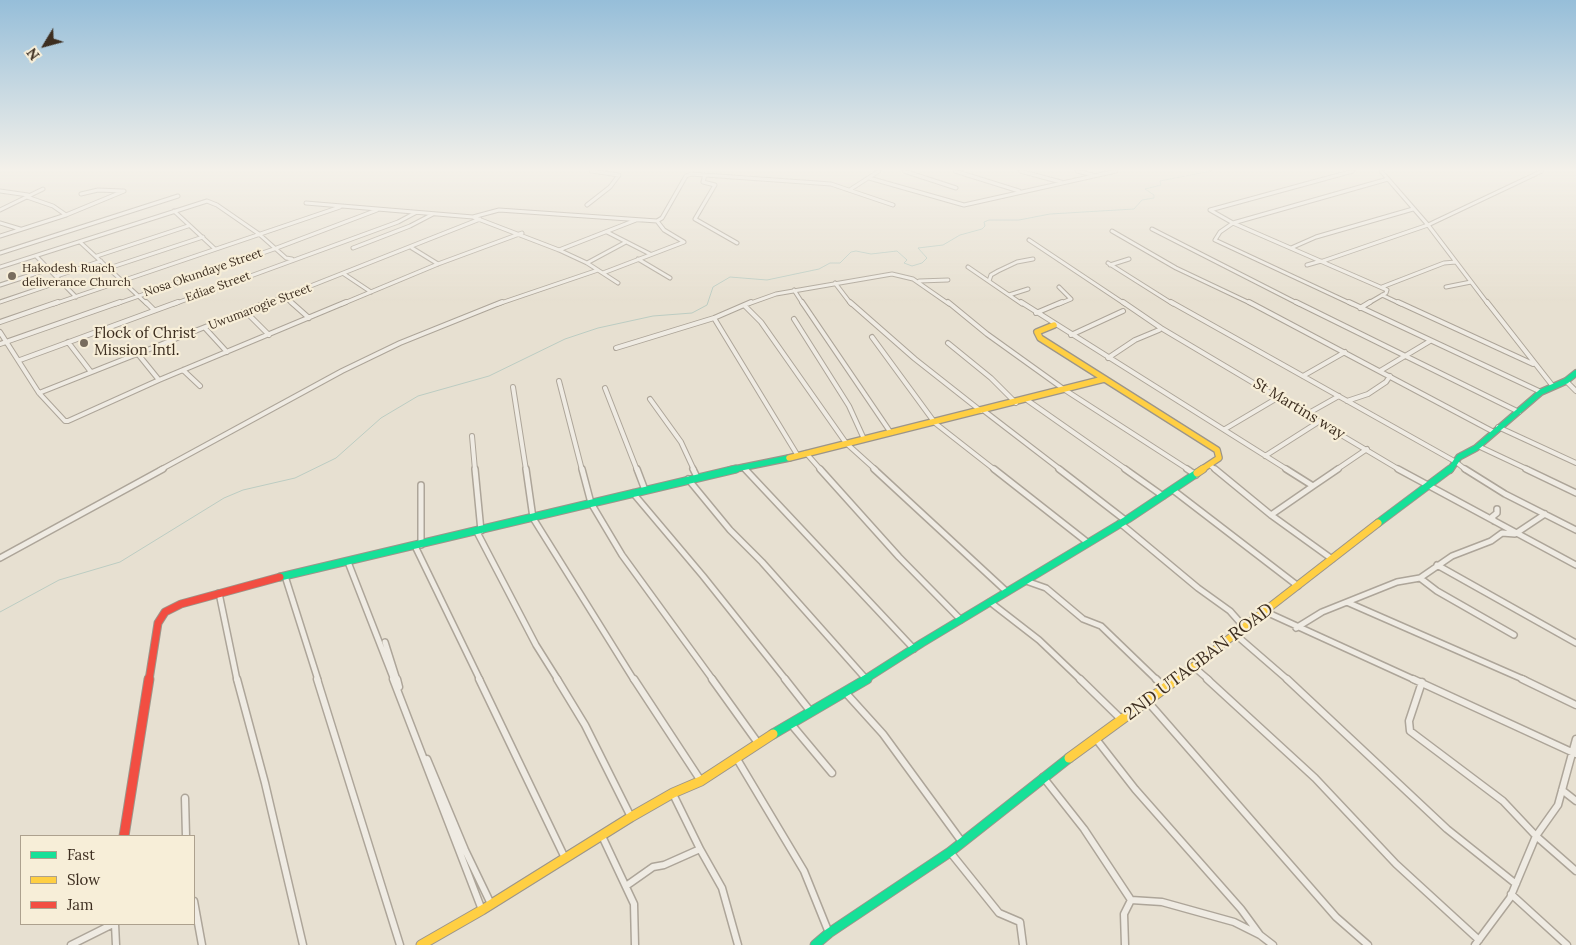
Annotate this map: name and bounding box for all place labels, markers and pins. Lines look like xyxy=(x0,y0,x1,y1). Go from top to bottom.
place label: Hakodesh Ruach deliverance Church xyxy=(22,262,131,290)
marker: Hakodesh Ruach deliverance Church xyxy=(6,270,18,282)
place label: Flock of Christ Mission Intl. xyxy=(94,325,196,360)
marker: Flock of Christ Mission Intl. xyxy=(78,337,90,349)

